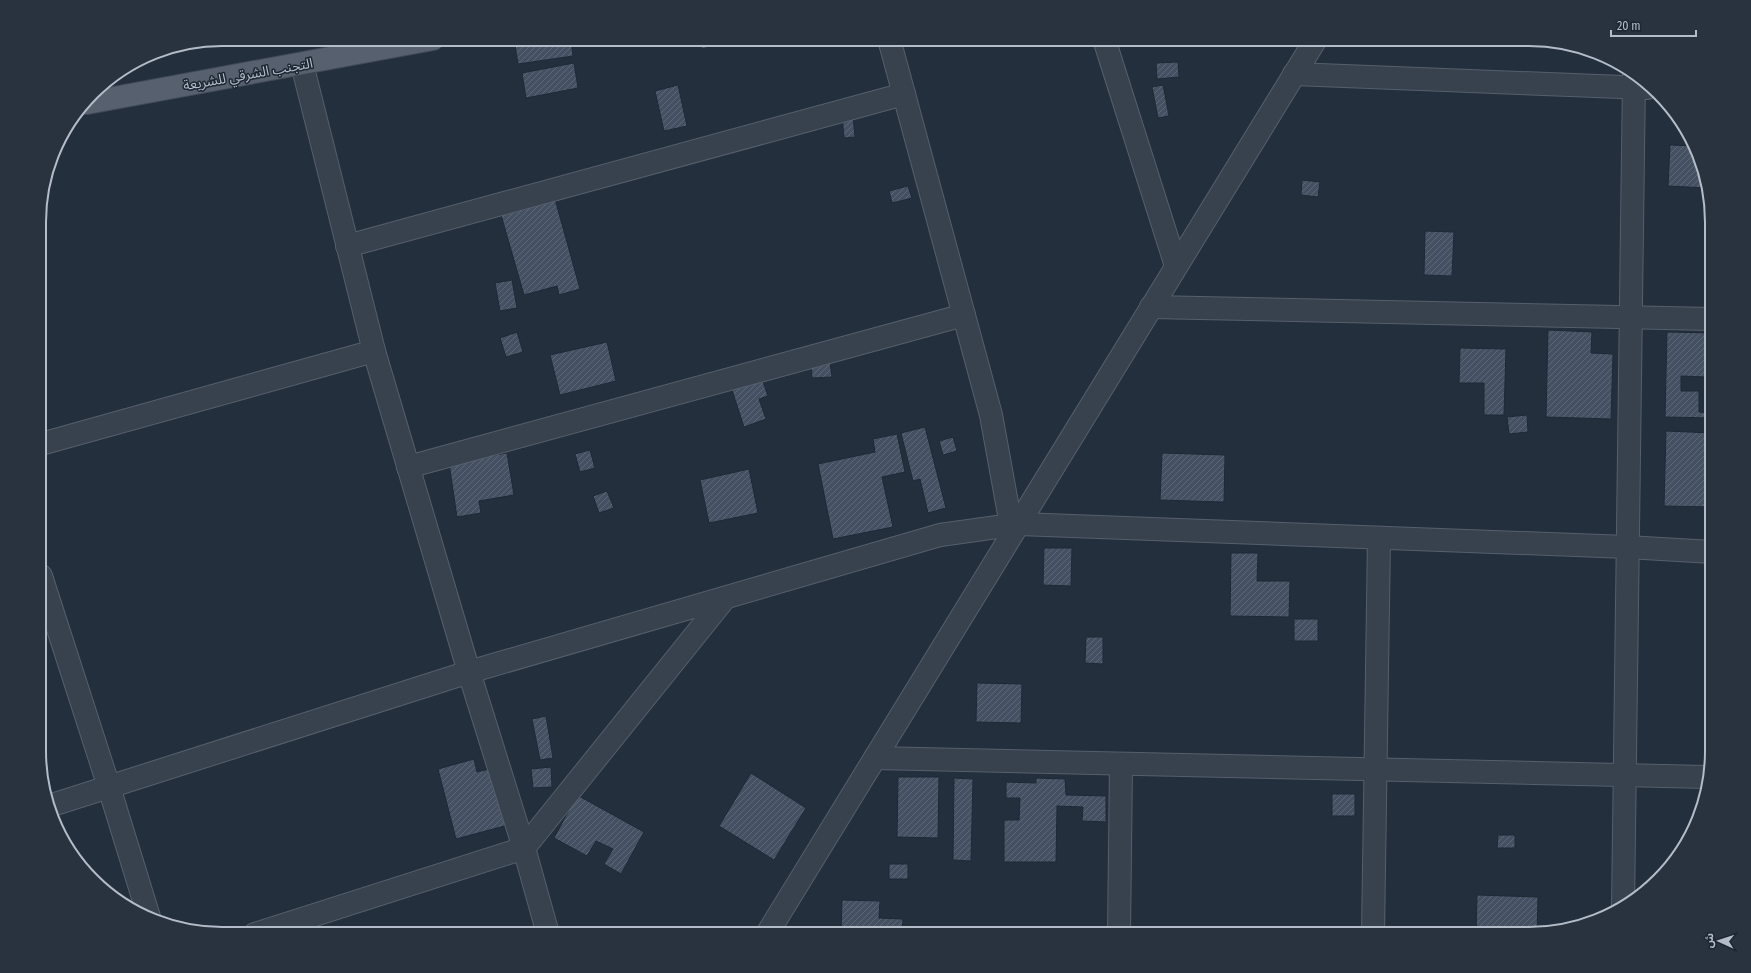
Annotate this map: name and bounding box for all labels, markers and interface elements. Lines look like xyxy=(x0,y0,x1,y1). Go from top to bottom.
scale bar xyxy=(1611,12,1696,38)
text: 20 m xyxy=(1617,19,1641,33)
street label: التجنب الشرقي للشريعة xyxy=(182,55,315,96)
north arrow xyxy=(1699,921,1739,961)
text: ش xyxy=(1703,933,1716,948)

